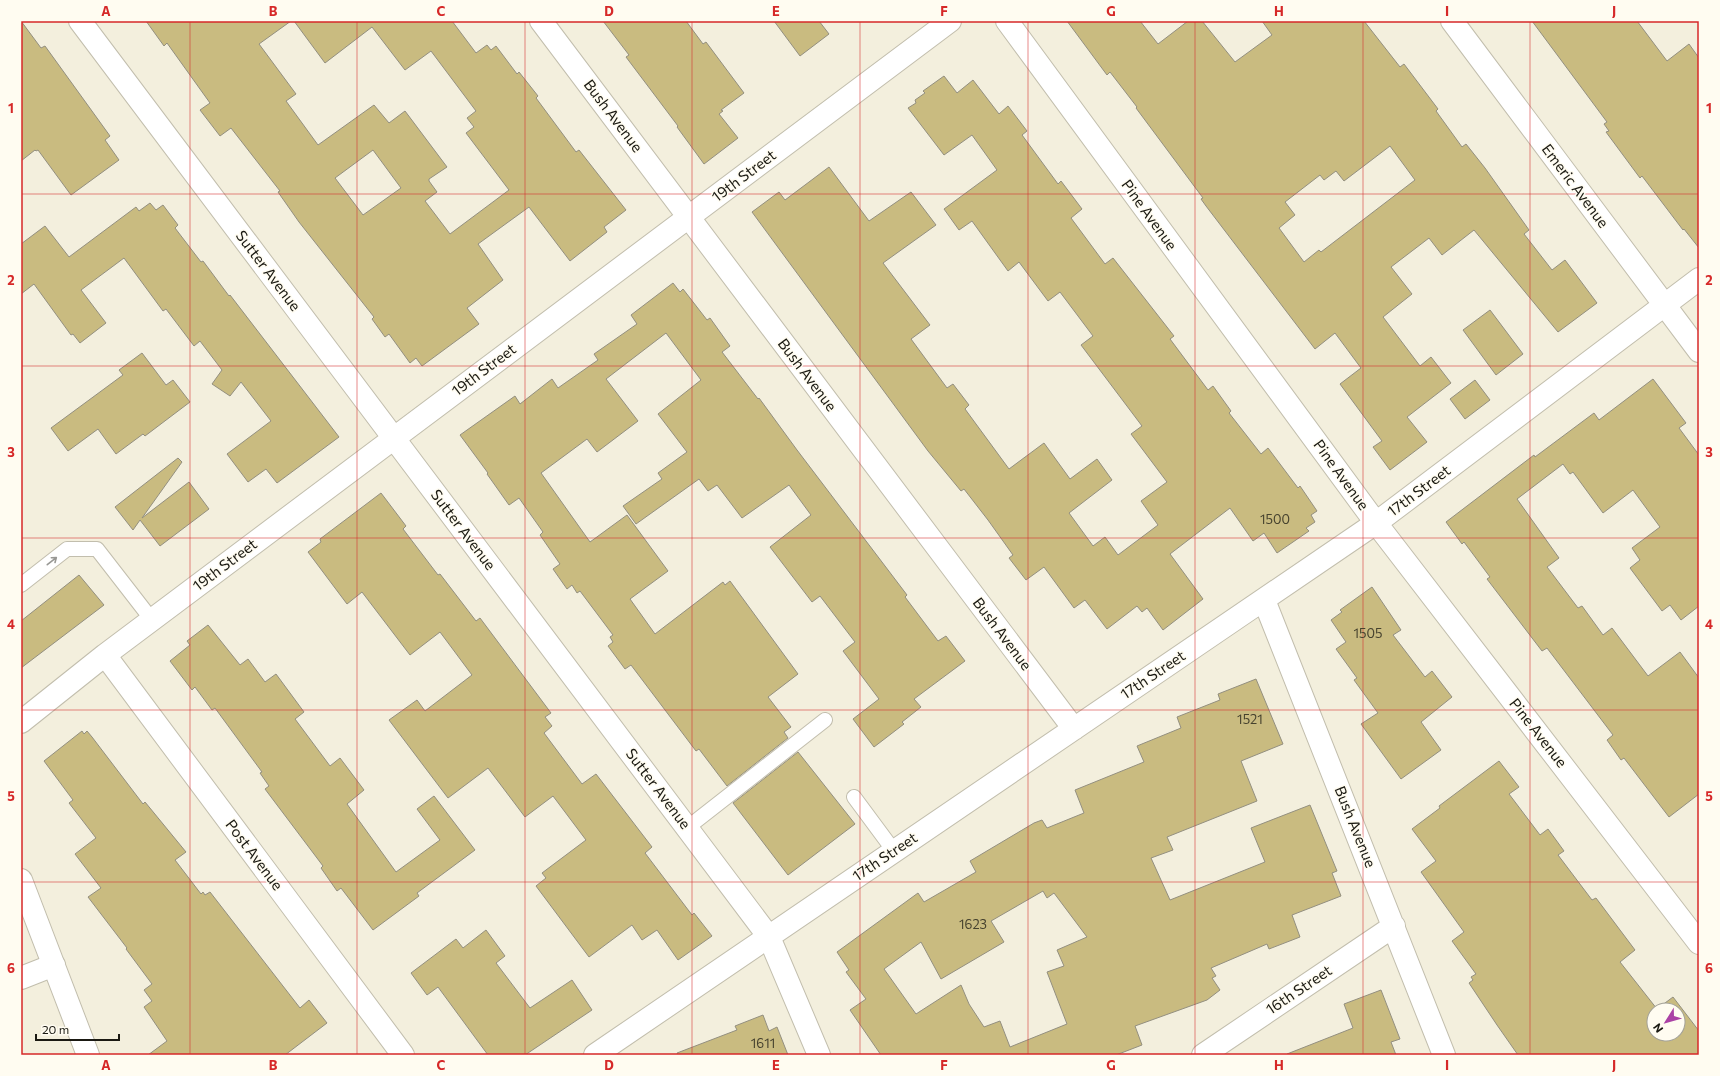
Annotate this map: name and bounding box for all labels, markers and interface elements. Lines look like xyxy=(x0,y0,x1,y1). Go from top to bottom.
text: A xyxy=(101,3,111,19)
text: B xyxy=(269,3,278,19)
text: C xyxy=(437,3,446,19)
text: D xyxy=(604,3,614,19)
text: E xyxy=(772,3,780,19)
text: F xyxy=(940,3,948,19)
text: G xyxy=(1106,3,1116,19)
text: H xyxy=(1274,3,1284,19)
text: I xyxy=(1445,3,1449,19)
text: J xyxy=(1612,3,1616,19)
street label: Bush Avenue xyxy=(581,75,647,155)
text: 1 xyxy=(8,100,14,116)
text: 1 xyxy=(1706,100,1712,116)
street label: Emeric Avenue xyxy=(1539,140,1613,231)
street label: 19th Street xyxy=(708,145,779,205)
street label: Pine Avenue xyxy=(1118,176,1181,253)
street label: Sutter Avenue xyxy=(233,227,305,314)
text: 2 xyxy=(7,272,15,288)
text: 2 xyxy=(1705,272,1713,288)
street label: Bush Avenue xyxy=(775,334,841,414)
street label: 19th Street xyxy=(448,339,519,399)
street label: Pine Avenue xyxy=(1310,436,1373,513)
text: 3 xyxy=(7,444,15,460)
text: 3 xyxy=(1705,444,1713,460)
street label: 17th Street xyxy=(1383,461,1454,520)
street label: Sutter Avenue xyxy=(428,486,500,573)
house number: 1500 xyxy=(1260,511,1290,527)
street label: 19th Street xyxy=(189,534,260,594)
one-way arrow xyxy=(46,556,57,565)
street label: Bush Avenue xyxy=(970,593,1036,673)
text: 4 xyxy=(7,616,15,632)
text: 4 xyxy=(1705,616,1713,632)
house number: 1505 xyxy=(1354,625,1382,641)
street label: 17th Street xyxy=(1117,646,1188,702)
street label: Pine Avenue xyxy=(1506,694,1571,771)
house number: 1521 xyxy=(1237,711,1263,727)
street label: Sutter Avenue xyxy=(623,745,695,832)
street label: Bush Avenue xyxy=(1331,783,1380,870)
text: 5 xyxy=(7,788,15,804)
text: 5 xyxy=(1705,788,1713,804)
street label: Post Avenue xyxy=(222,816,287,893)
street label: 17th Street xyxy=(849,828,920,884)
house number: 1623 xyxy=(959,916,987,932)
text: 6 xyxy=(7,960,15,976)
text: 6 xyxy=(1705,960,1713,976)
street label: 16th Street xyxy=(1262,961,1335,1018)
north arrow xyxy=(1646,1002,1686,1042)
scale bar xyxy=(36,1016,119,1042)
text: N xyxy=(1650,1021,1665,1036)
text: 20 m xyxy=(42,1022,69,1036)
house number: 1611 xyxy=(751,1035,775,1051)
text: A xyxy=(101,1057,111,1073)
text: B xyxy=(269,1057,278,1073)
text: C xyxy=(437,1057,446,1073)
text: D xyxy=(604,1057,614,1073)
text: E xyxy=(772,1057,780,1073)
text: F xyxy=(940,1057,948,1073)
text: G xyxy=(1106,1057,1116,1073)
text: H xyxy=(1274,1057,1284,1073)
text: I xyxy=(1445,1057,1449,1073)
text: J xyxy=(1612,1057,1616,1073)

